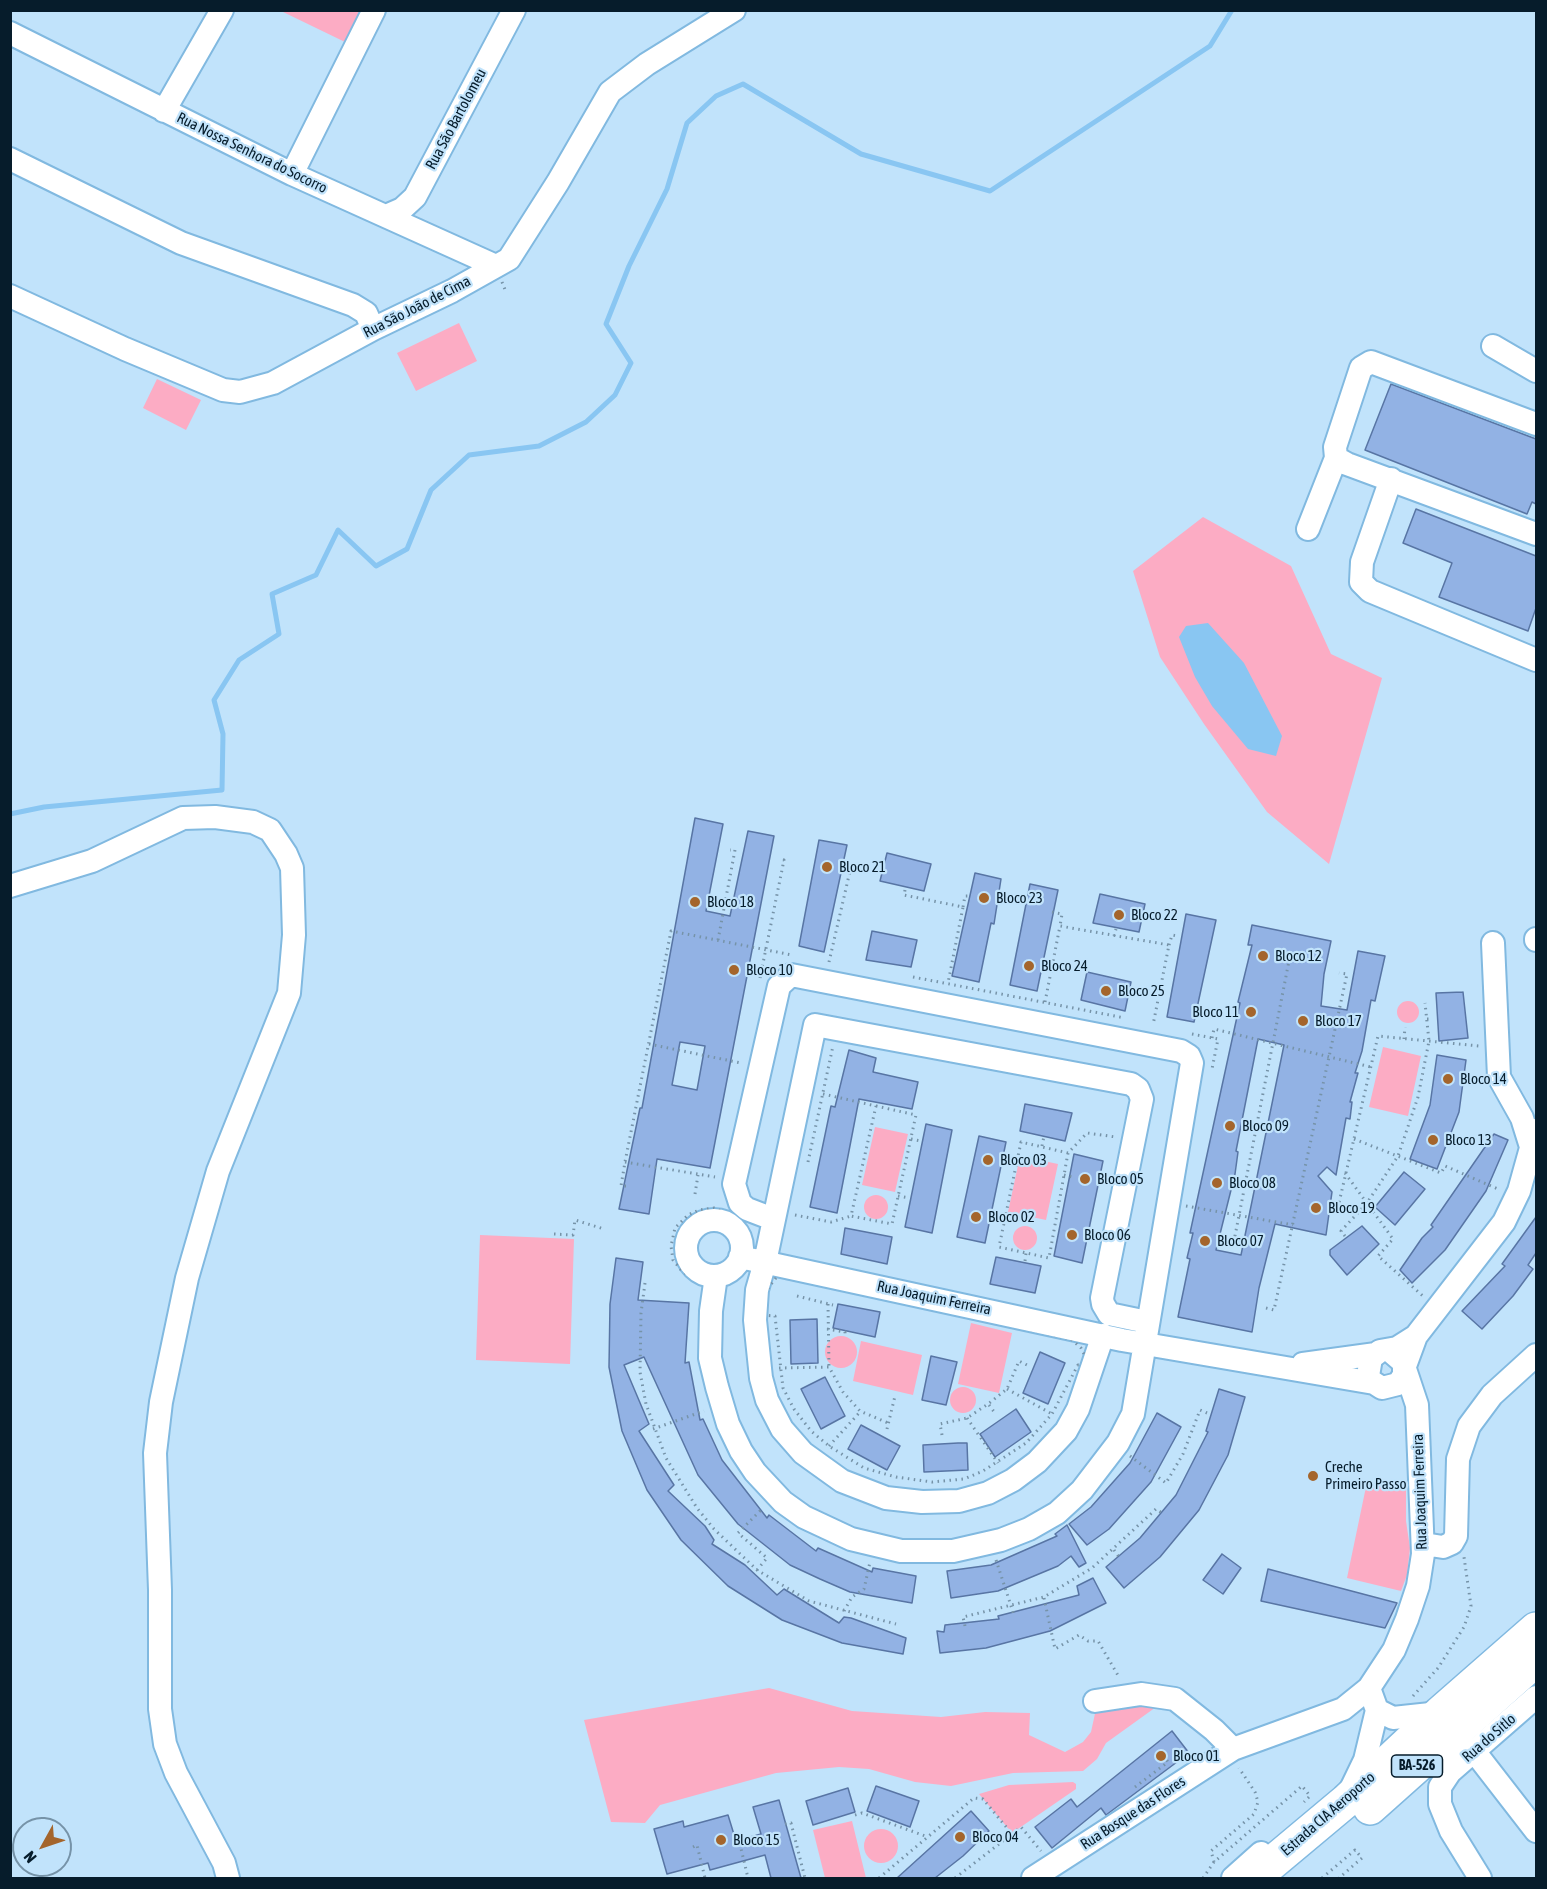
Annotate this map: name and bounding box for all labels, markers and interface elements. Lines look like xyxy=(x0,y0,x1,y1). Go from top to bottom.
street label: Rua São Bartolomeu xyxy=(422,66,490,172)
street label: Rua Nossa Senhora do Socorro xyxy=(174,109,330,197)
street label: Rua São João de Cima xyxy=(360,272,474,342)
place label: Bloco 21 xyxy=(839,858,886,876)
marker: Bloco 21 xyxy=(820,860,834,874)
place label: Bloco 23 xyxy=(996,889,1043,907)
marker: Bloco 23 xyxy=(977,891,991,905)
place label: Bloco 18 xyxy=(707,893,754,911)
marker: Bloco 18 xyxy=(688,895,702,909)
place label: Bloco 22 xyxy=(1131,906,1178,924)
marker: Bloco 22 xyxy=(1112,908,1126,922)
place label: Bloco 12 xyxy=(1275,947,1322,965)
marker: Bloco 12 xyxy=(1256,949,1270,963)
place label: Bloco 24 xyxy=(1041,957,1088,975)
marker: Bloco 24 xyxy=(1022,959,1036,973)
place label: Bloco 10 xyxy=(746,961,793,979)
marker: Bloco 10 xyxy=(727,963,741,977)
place label: Bloco 25 xyxy=(1118,982,1165,1000)
marker: Bloco 25 xyxy=(1099,984,1113,998)
place label: Bloco 11 xyxy=(1192,1003,1239,1021)
marker: Bloco 11 xyxy=(1244,1005,1258,1019)
place label: Bloco 17 xyxy=(1315,1012,1362,1030)
marker: Bloco 17 xyxy=(1296,1014,1310,1028)
place label: Bloco 14 xyxy=(1460,1070,1507,1088)
marker: Bloco 14 xyxy=(1441,1072,1455,1086)
place label: Bloco 09 xyxy=(1242,1117,1289,1135)
marker: Bloco 09 xyxy=(1223,1119,1237,1133)
place label: Bloco 13 xyxy=(1445,1131,1492,1149)
marker: Bloco 13 xyxy=(1426,1133,1440,1147)
place label: Bloco 03 xyxy=(1000,1151,1047,1169)
marker: Bloco 03 xyxy=(981,1153,995,1167)
place label: Bloco 05 xyxy=(1097,1170,1144,1188)
marker: Bloco 05 xyxy=(1078,1172,1092,1186)
place label: Bloco 08 xyxy=(1229,1174,1276,1192)
marker: Bloco 08 xyxy=(1210,1176,1224,1190)
place label: Bloco 19 xyxy=(1328,1199,1375,1217)
marker: Bloco 19 xyxy=(1309,1201,1323,1215)
place label: Bloco 02 xyxy=(988,1208,1035,1226)
marker: Bloco 02 xyxy=(969,1210,983,1224)
place label: Bloco 06 xyxy=(1084,1226,1131,1244)
marker: Bloco 06 xyxy=(1065,1228,1079,1242)
place label: Bloco 07 xyxy=(1217,1232,1264,1250)
marker: Bloco 07 xyxy=(1198,1234,1212,1248)
street label: Rua Joaquim Ferreira xyxy=(875,1277,993,1319)
street label: Rua Joaquim Ferreira xyxy=(1409,1434,1431,1550)
place label: Creche Primeiro Passo xyxy=(1325,1458,1406,1493)
marker: Creche Primeiro Passo xyxy=(1306,1469,1320,1483)
street label: Rua do Sitlo xyxy=(1459,1710,1519,1766)
place label: Bloco 01 xyxy=(1173,1747,1220,1765)
marker: Bloco 01 xyxy=(1154,1749,1168,1763)
road number: BA-526 xyxy=(1392,1755,1442,1777)
street label: Estrada CIA Aeroporto xyxy=(1277,1768,1379,1860)
street label: Rua Bosque das Flores xyxy=(1077,1772,1189,1854)
north arrow xyxy=(12,1817,72,1877)
place label: Bloco 04 xyxy=(972,1828,1019,1846)
marker: Bloco 04 xyxy=(953,1830,967,1844)
place label: Bloco 15 xyxy=(733,1831,780,1849)
marker: Bloco 15 xyxy=(714,1833,728,1847)
text: N xyxy=(20,1848,40,1867)

